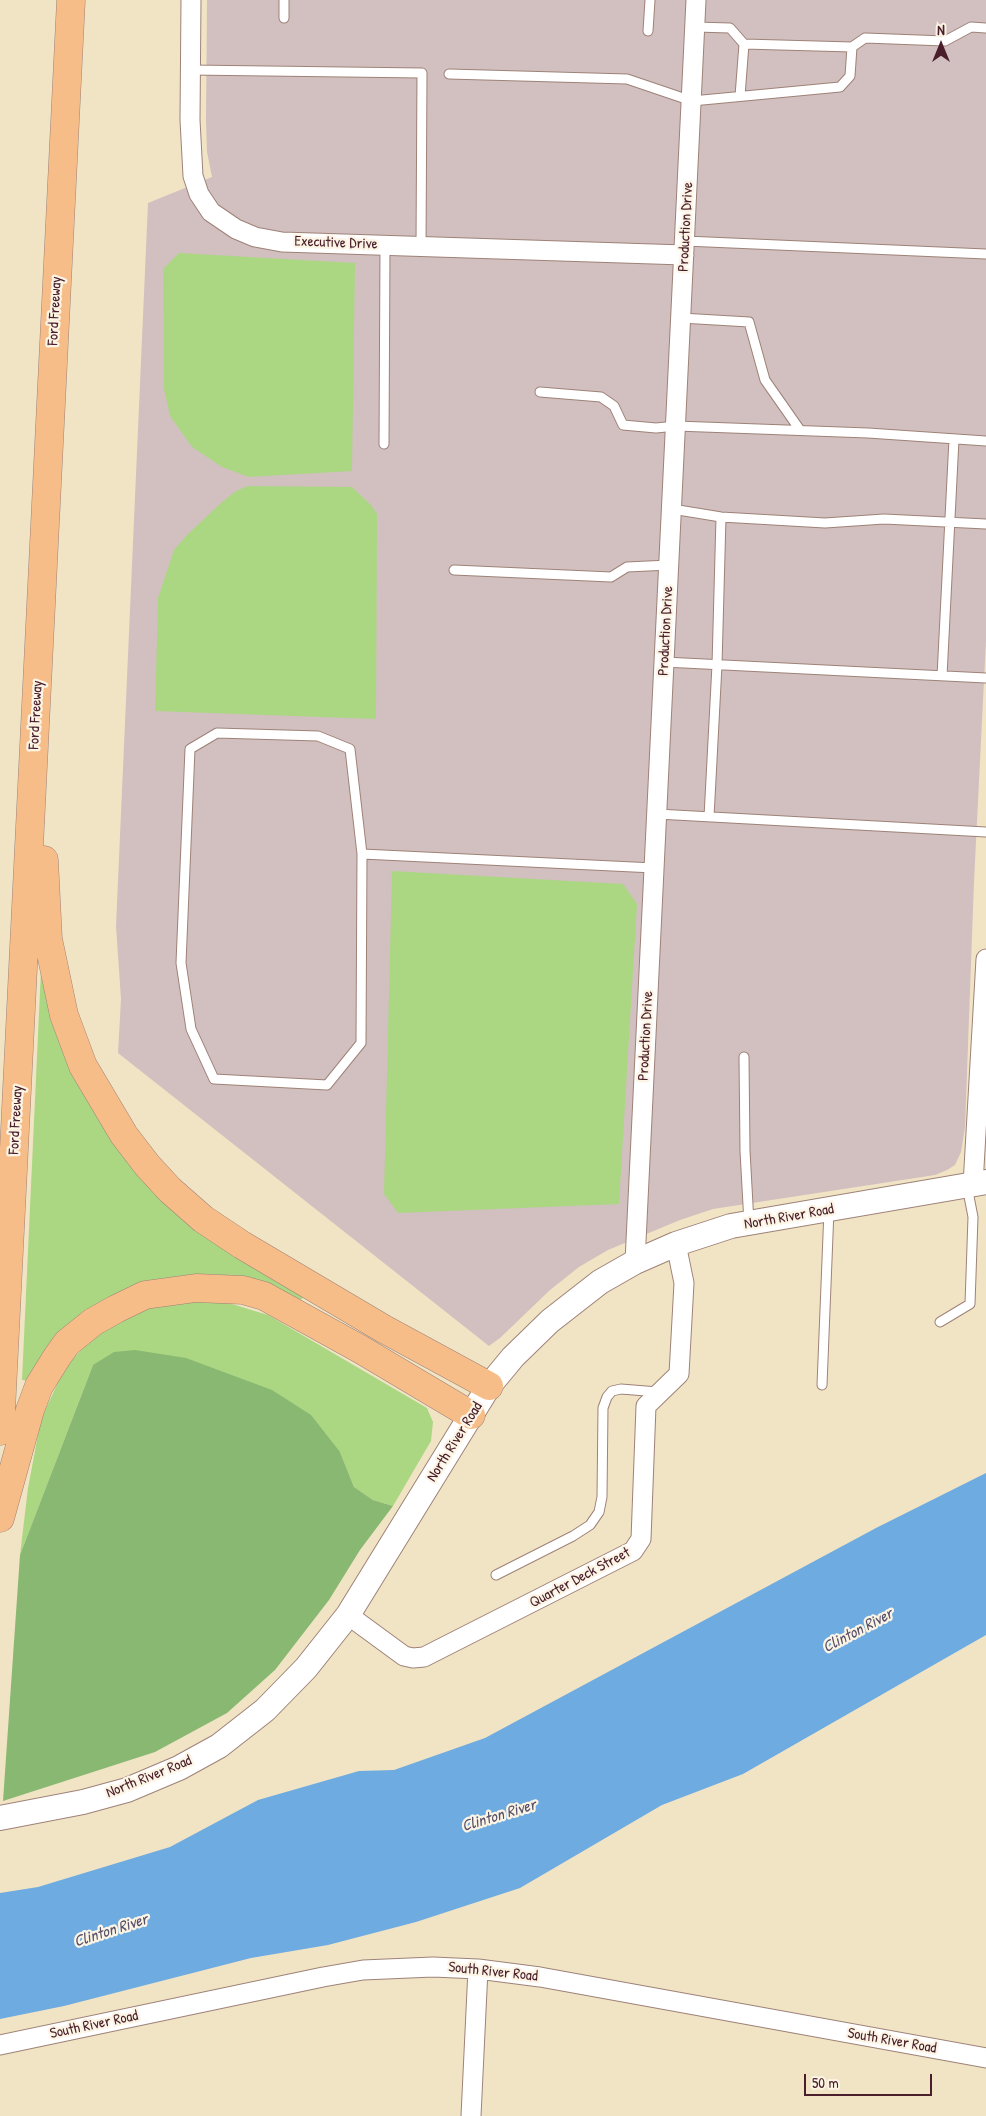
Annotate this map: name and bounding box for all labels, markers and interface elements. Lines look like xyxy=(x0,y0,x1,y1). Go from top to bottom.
north arrow xyxy=(916,20,966,70)
text: N xyxy=(937,20,945,39)
street label: Production Drive xyxy=(675,182,697,272)
street label: Executive Drive xyxy=(294,233,378,253)
street label: Ford Freeway xyxy=(44,276,66,346)
street label: Production Drive xyxy=(655,586,677,676)
street label: Ford Freeway xyxy=(25,680,47,750)
street label: Production Drive xyxy=(635,991,657,1081)
street label: Ford Freeway xyxy=(5,1085,27,1155)
street label: North River Road xyxy=(743,1200,835,1234)
street label: North River Road xyxy=(423,1399,487,1485)
street label: Quarter Deck Street xyxy=(527,1544,633,1612)
water label: Clinton River xyxy=(820,1605,896,1657)
street label: North River Road xyxy=(104,1752,194,1802)
water label: Clinton River xyxy=(460,1796,538,1836)
water label: Clinton River xyxy=(72,1910,150,1952)
street label: South River Road xyxy=(447,1958,539,1986)
street label: South River Road xyxy=(48,2007,140,2043)
street label: South River Road xyxy=(846,2024,938,2058)
scale bar xyxy=(806,2064,934,2096)
text: 50 m xyxy=(812,2072,839,2093)

